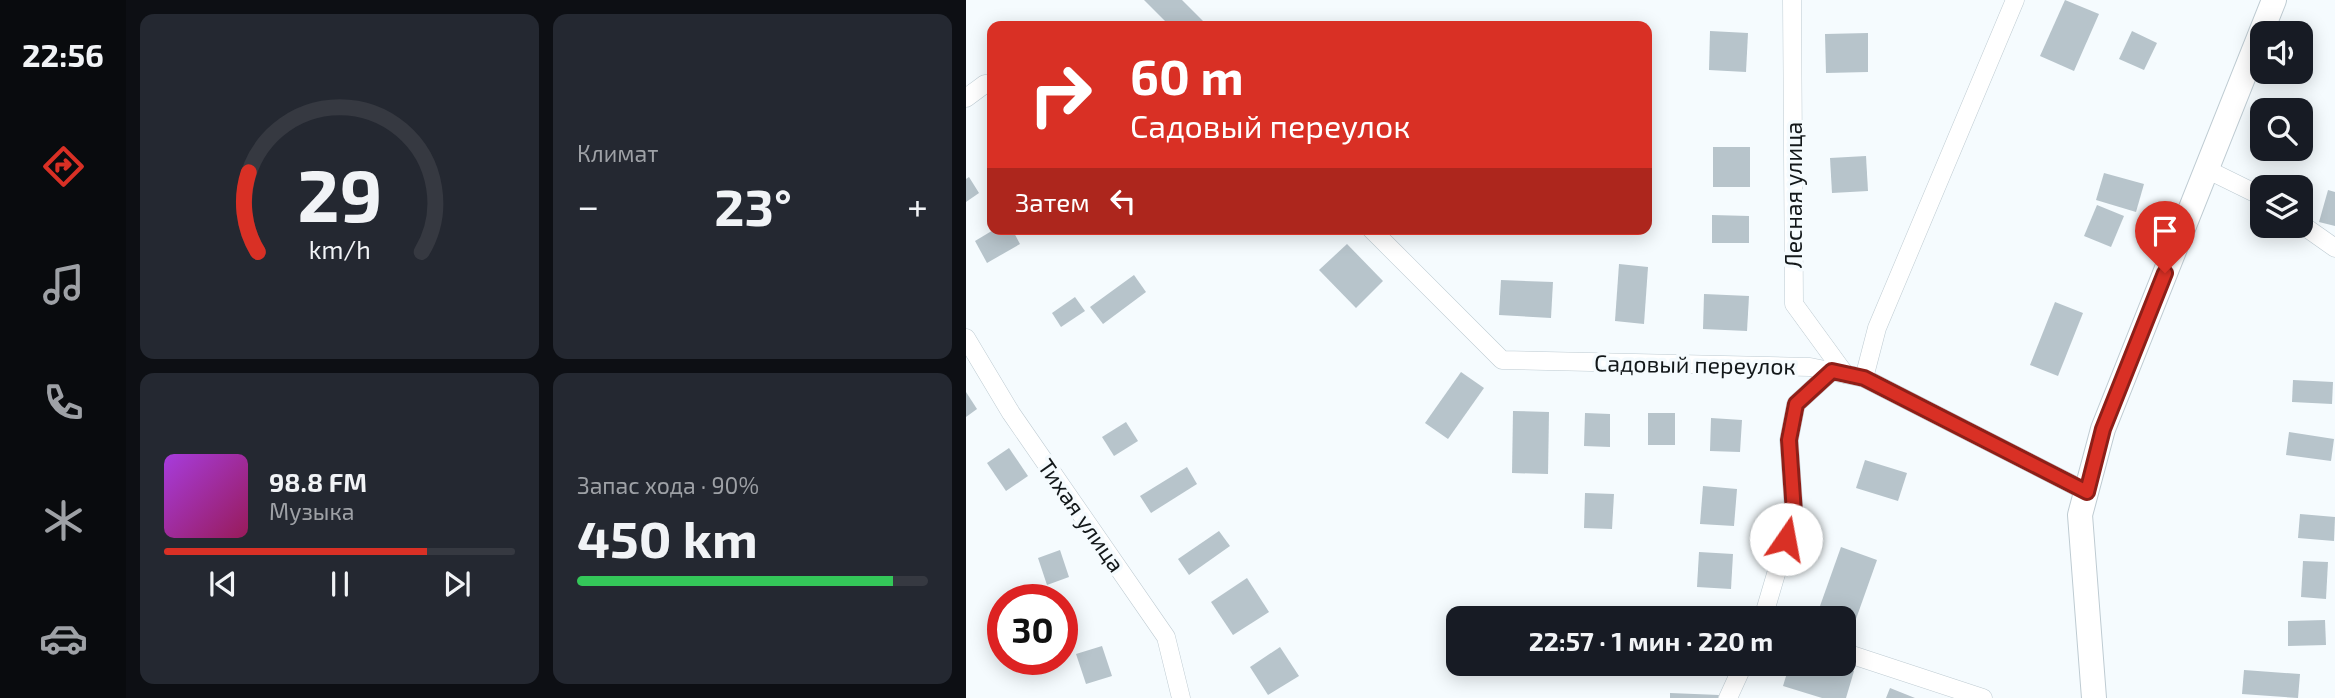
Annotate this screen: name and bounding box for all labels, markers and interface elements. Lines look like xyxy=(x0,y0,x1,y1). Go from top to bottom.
map controls xyxy=(2250,21,2313,238)
button: sound xyxy=(2250,21,2313,84)
text: 22:56 xyxy=(22,35,104,73)
text: 60 m xyxy=(1130,46,1244,105)
icon: right xyxy=(1015,49,1106,140)
button: search xyxy=(2250,98,2313,161)
text: Садовый переулок xyxy=(1130,106,1410,144)
street label: Лесная улица xyxy=(1779,122,1808,268)
text: Климат xyxy=(577,139,658,167)
icon: directions xyxy=(39,142,88,191)
text: 29 xyxy=(297,150,382,238)
text: 23° xyxy=(714,174,792,236)
button: layers xyxy=(2250,175,2313,238)
text: − xyxy=(577,182,599,228)
text: + xyxy=(907,182,928,228)
icon: left xyxy=(1104,182,1142,220)
text: Затем xyxy=(1015,186,1090,217)
pin xyxy=(2135,201,2195,273)
icon: arrive xyxy=(2146,212,2184,250)
text: km/h xyxy=(308,234,371,264)
icon: music xyxy=(39,260,88,309)
street label: Садовый переулок xyxy=(1594,348,1796,381)
icon: phone xyxy=(39,378,88,427)
street label: Тихая улица xyxy=(1032,453,1131,578)
text: 98.8 FM xyxy=(269,466,367,497)
text: Запас хода · 90% xyxy=(577,471,759,499)
icon: climate xyxy=(39,496,88,545)
text: Музыка xyxy=(269,497,354,525)
position arrow xyxy=(1749,502,1823,576)
text: 450 km xyxy=(577,506,758,568)
icon: previous xyxy=(204,565,242,603)
icon: pause xyxy=(321,565,359,603)
icon: next xyxy=(438,565,476,603)
speed limit sign: 30 xyxy=(987,584,1078,675)
icon: car xyxy=(39,614,88,663)
text: 22:57 · 1 мин · 220 m xyxy=(1529,625,1773,656)

